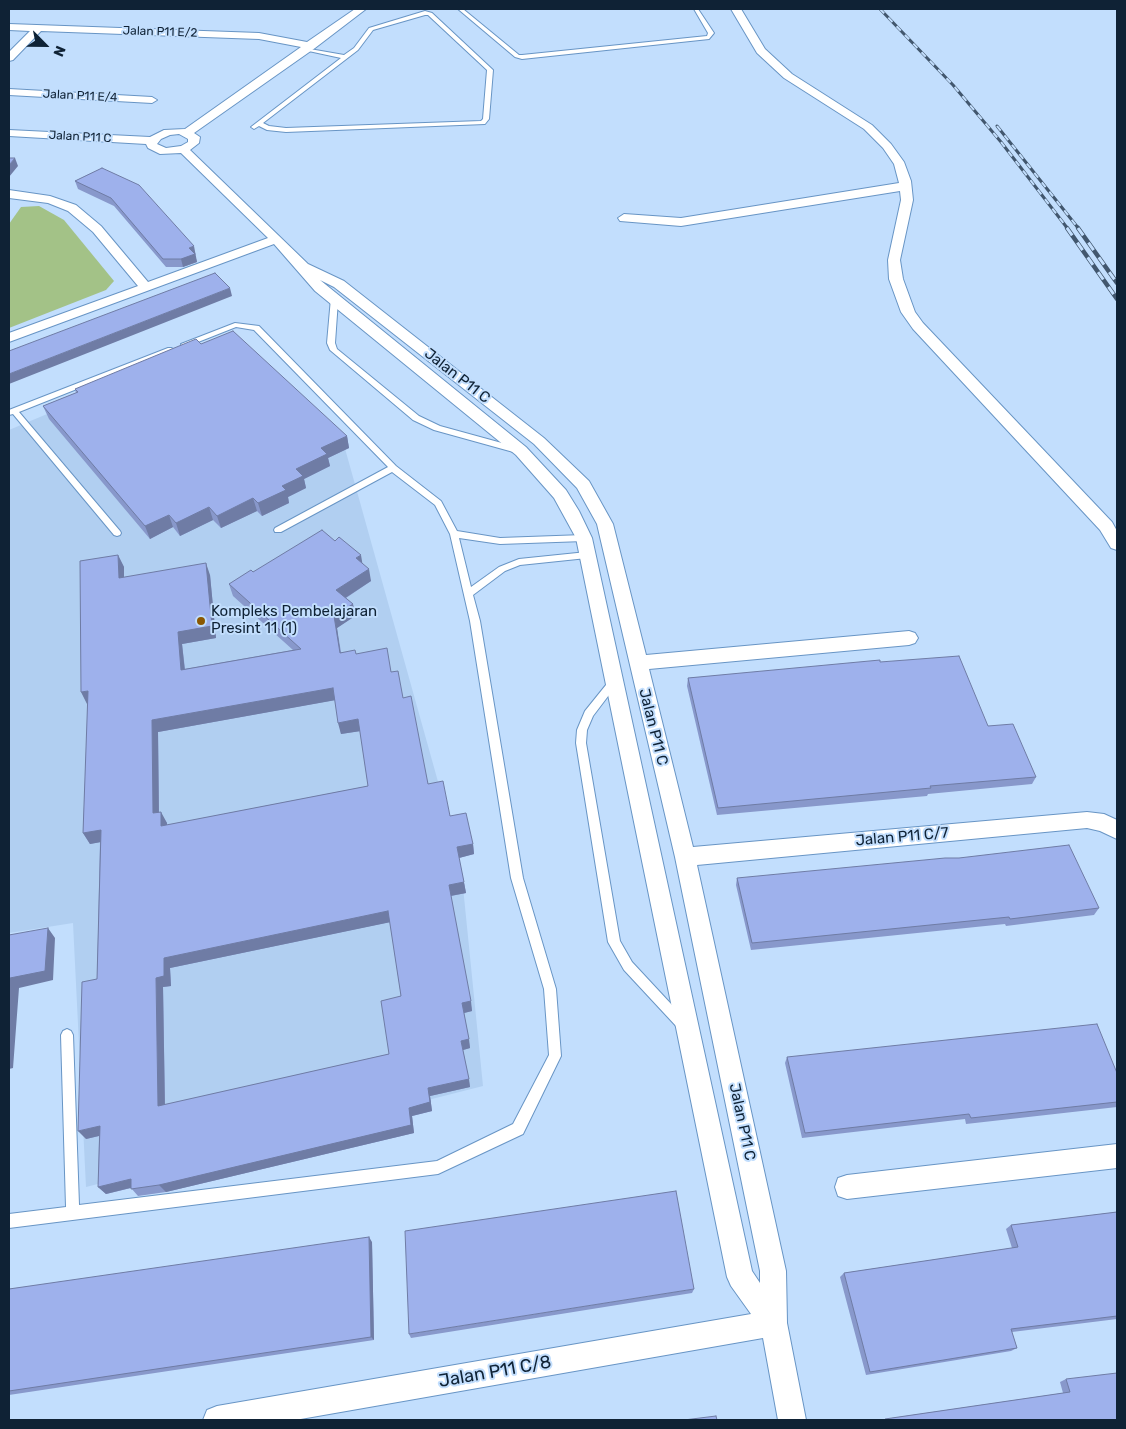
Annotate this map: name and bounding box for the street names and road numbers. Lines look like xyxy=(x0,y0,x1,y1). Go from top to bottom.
street label: Jalan P11 E/2 xyxy=(122,23,198,41)
street label: Jalan P11 E/4 xyxy=(42,87,118,105)
street label: Jalan P11 C xyxy=(48,128,112,146)
street label: Jalan P11 C xyxy=(421,345,493,407)
street label: Jalan P11 C xyxy=(635,687,671,767)
street label: Jalan P11 C/7 xyxy=(855,824,949,850)
street label: Jalan P11 C xyxy=(725,1082,759,1162)
street label: Jalan P11 C/8 xyxy=(437,1351,553,1393)

